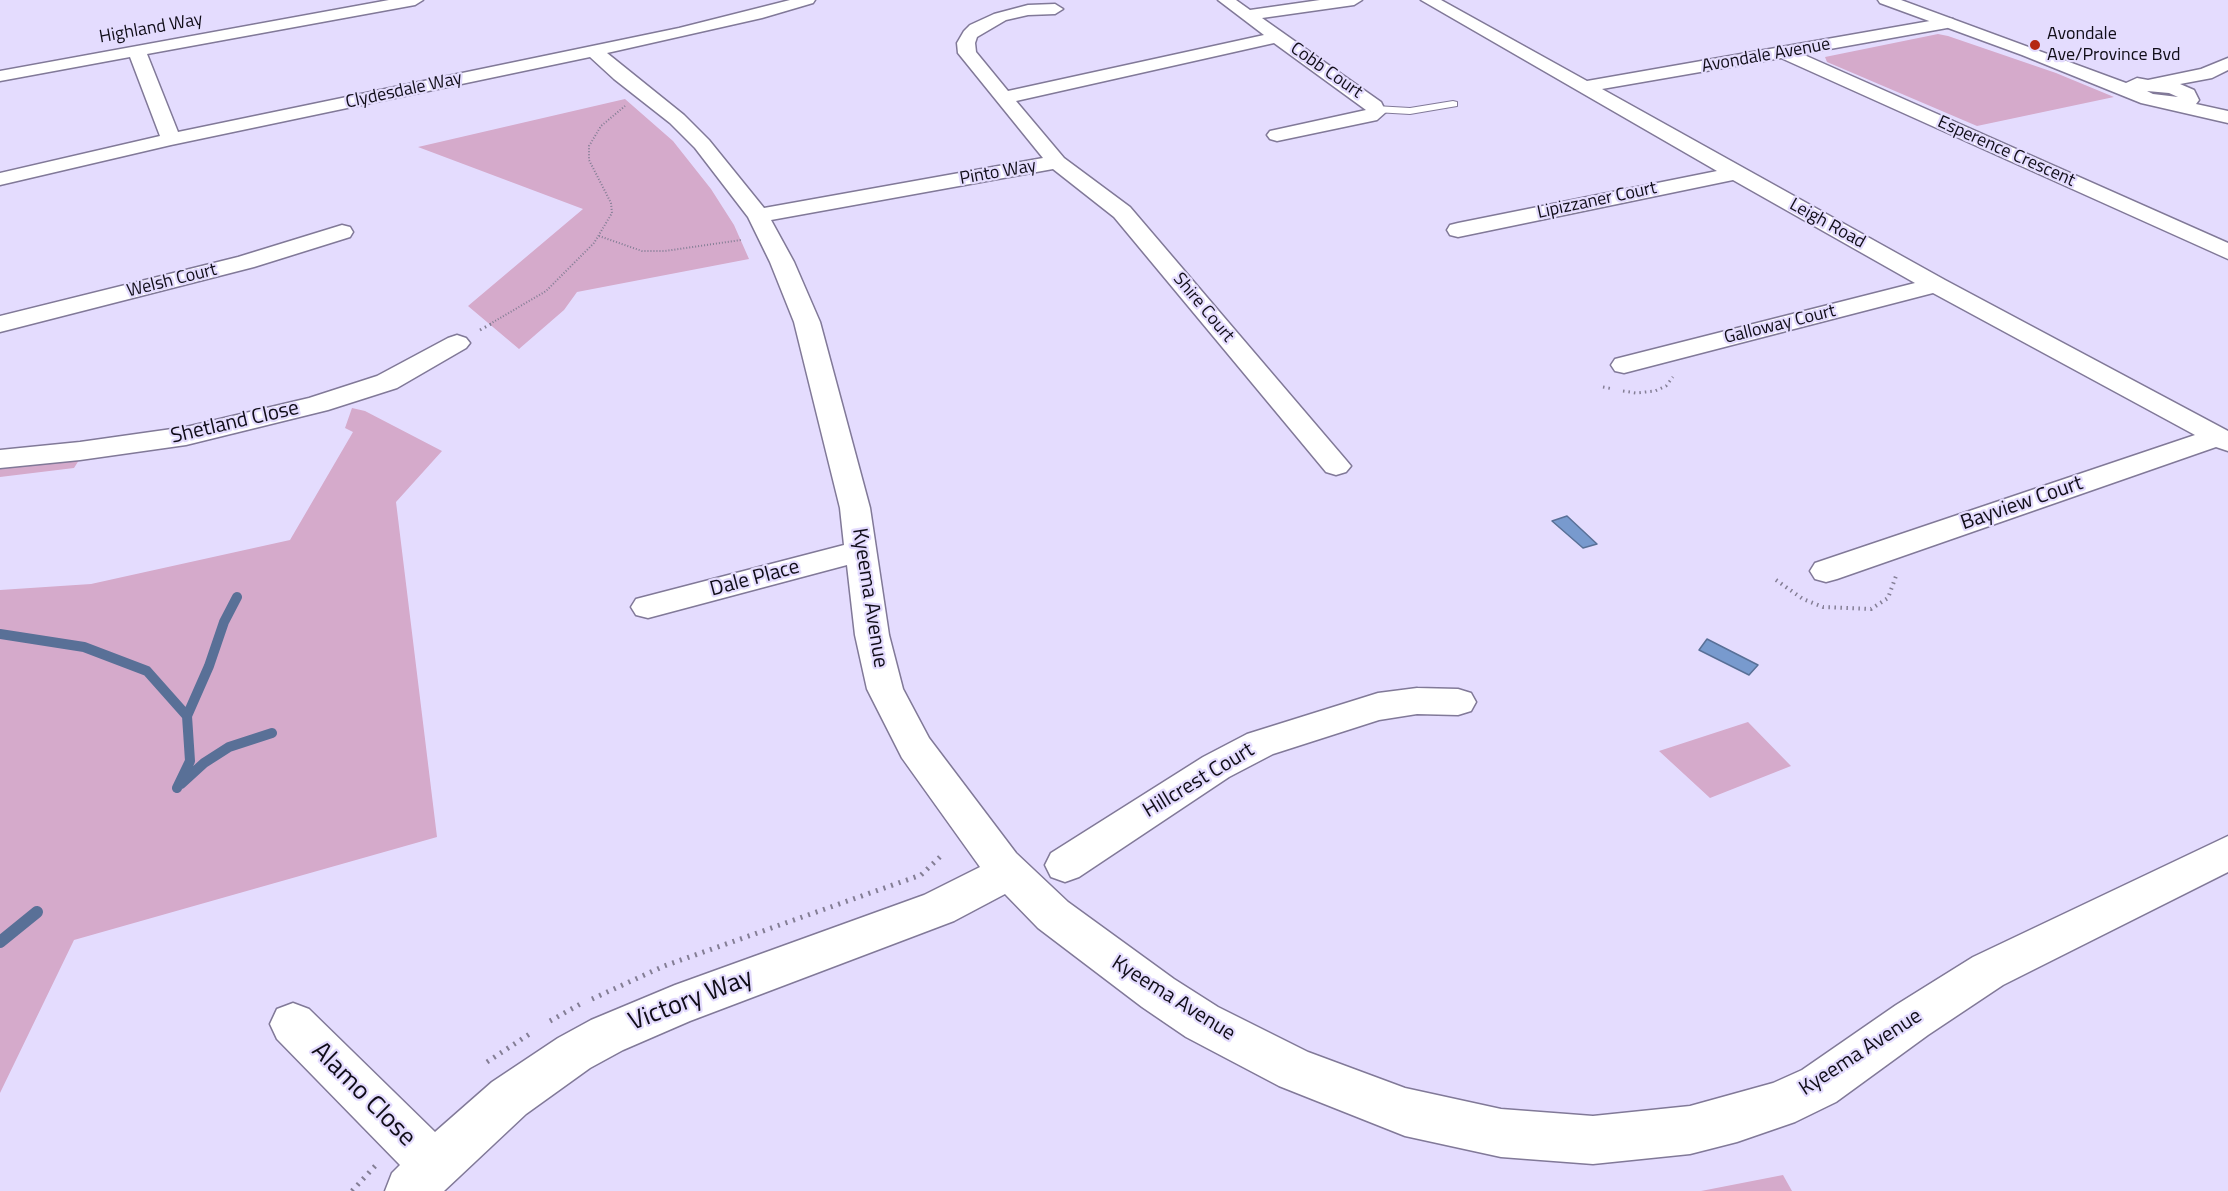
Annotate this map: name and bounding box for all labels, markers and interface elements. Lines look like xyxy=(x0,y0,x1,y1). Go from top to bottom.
street label: Highland Way xyxy=(98,9,204,49)
place label: Avondale Ave/Province Bvd xyxy=(2047,24,2181,66)
street label: Avondale Avenue xyxy=(1700,34,1832,78)
street label: Cobb Court xyxy=(1286,38,1366,104)
marker: Avondale Ave/Province Bvd xyxy=(2028,38,2042,52)
street label: Clydesdale Way xyxy=(344,68,464,114)
street label: Esperence Crescent xyxy=(1934,112,2078,192)
street label: Pinto Way xyxy=(958,156,1038,190)
street label: Lipizzaner Court xyxy=(1535,178,1659,224)
street label: Leigh Road xyxy=(1785,194,1869,254)
street label: Welsh Court xyxy=(125,259,219,303)
street label: Shire Court xyxy=(1168,269,1238,347)
street label: Galloway Court xyxy=(1722,301,1838,349)
street label: Shetland Close xyxy=(168,396,302,450)
street label: Bayview Court xyxy=(1958,471,2086,537)
street label: Kyeema Avenue xyxy=(846,526,892,670)
street label: Dale Place xyxy=(707,555,803,603)
street label: Hillcrest Court xyxy=(1139,738,1259,824)
street label: Kyeema Avenue xyxy=(1107,951,1239,1047)
street label: Victory Way xyxy=(625,963,757,1039)
street label: Kyeema Avenue xyxy=(1795,1004,1927,1102)
street label: Alamo Close xyxy=(304,1036,422,1154)

